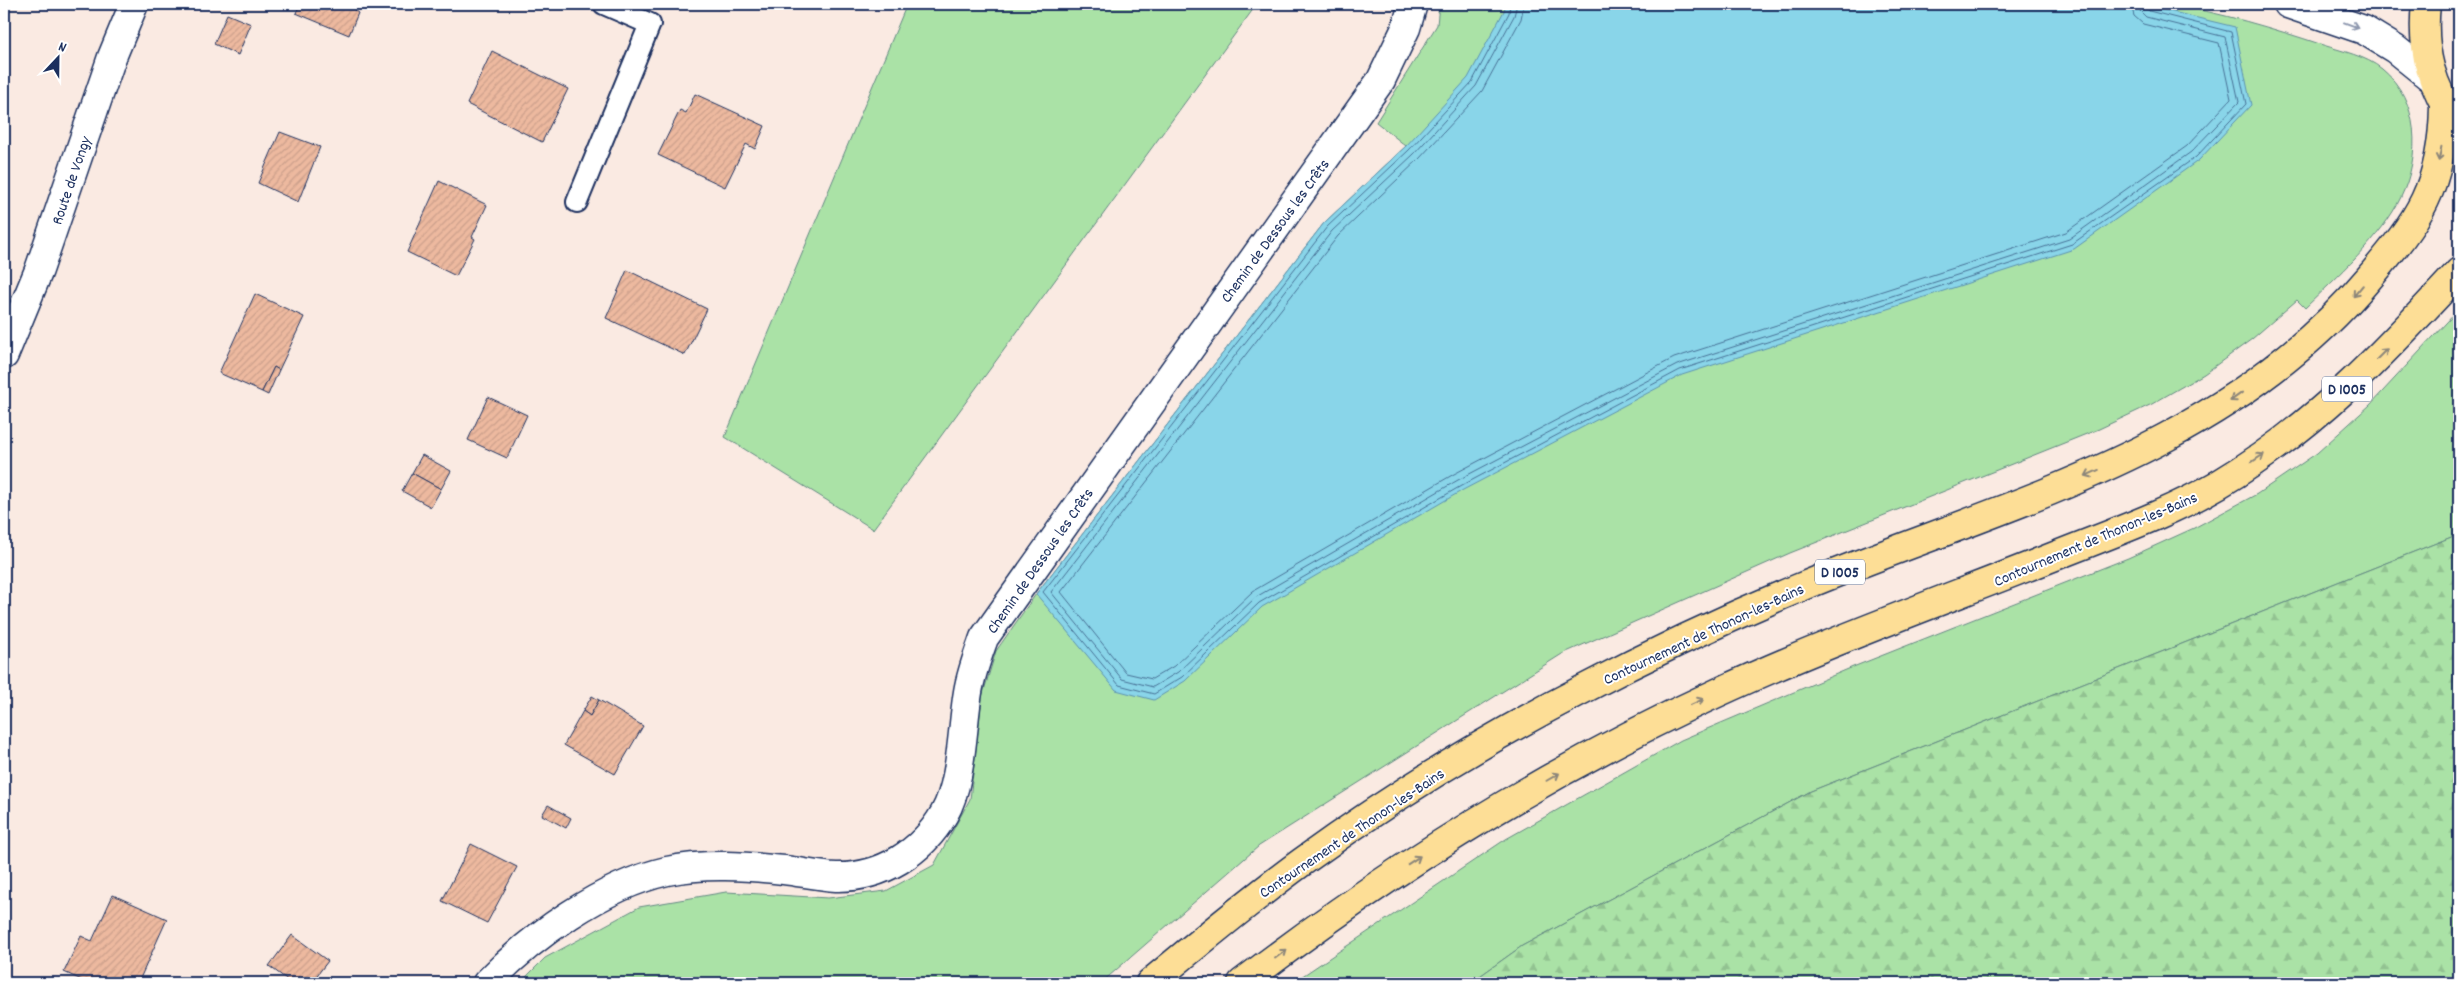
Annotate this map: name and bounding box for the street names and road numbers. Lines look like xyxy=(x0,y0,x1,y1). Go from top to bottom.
street label: Route de Vongy xyxy=(46,133,98,228)
street label: Chemin de Dessous les Crêts xyxy=(1216,154,1336,308)
road number: D 1005 xyxy=(2322,376,2372,402)
street label: Chemin de Dessous les Crêts xyxy=(982,484,1100,639)
street label: Contournement de Thonon-les-Bains xyxy=(1991,487,2202,594)
road number: D 1005 xyxy=(1815,560,1865,584)
street label: Contournement de Thonon-les-Bains xyxy=(1600,578,1809,692)
street label: Contournement de Thonon-les-Bains xyxy=(1255,763,1450,905)

